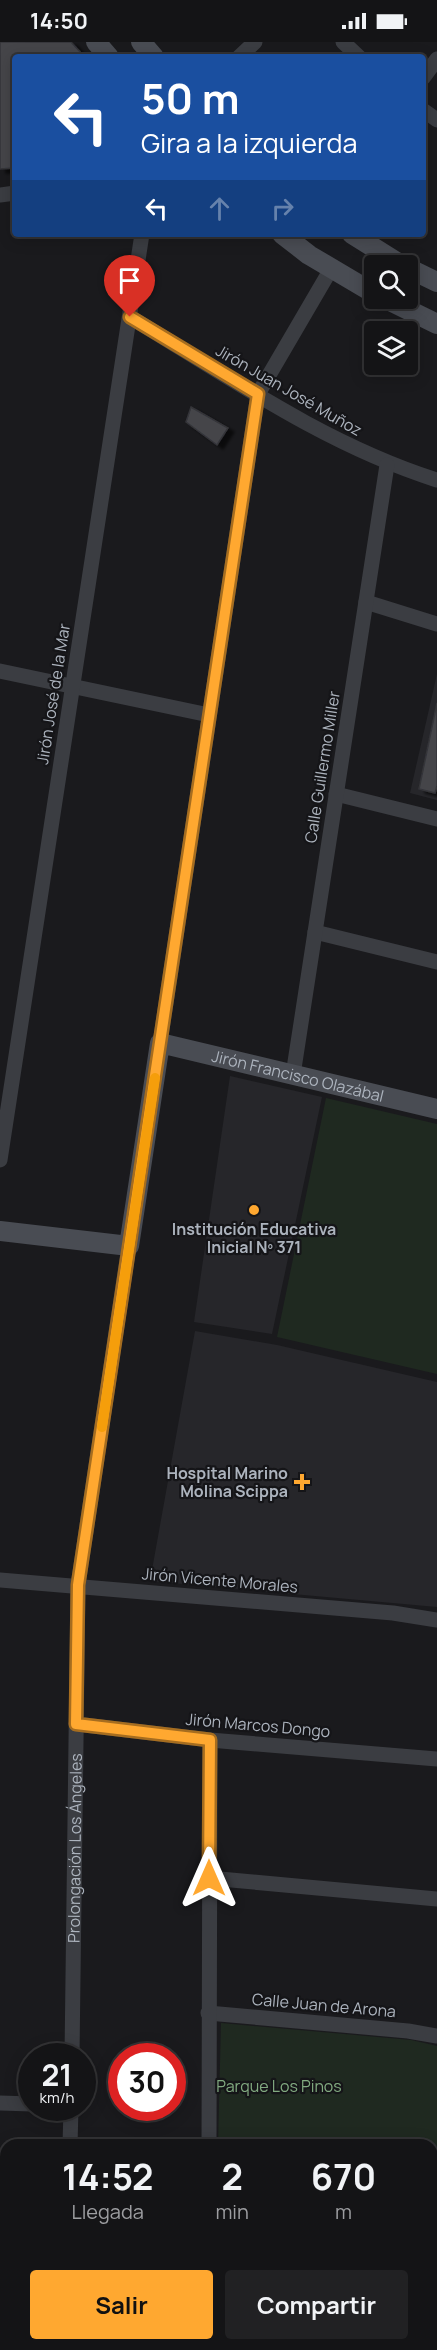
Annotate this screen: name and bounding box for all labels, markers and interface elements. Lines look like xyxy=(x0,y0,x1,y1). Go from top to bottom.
text: 14:50 xyxy=(30,6,88,36)
text: 50 m xyxy=(141,69,239,127)
icon: left xyxy=(42,78,120,156)
text: Gira a la izquierda xyxy=(141,124,357,161)
icon: left xyxy=(140,192,173,225)
icon: ahead xyxy=(203,192,236,225)
icon: right xyxy=(266,192,299,225)
pin xyxy=(104,255,155,317)
map controls xyxy=(364,255,418,375)
button: search xyxy=(364,255,418,309)
icon: arrive xyxy=(113,264,146,297)
button: layers xyxy=(364,321,418,375)
street label: Jirón Juan José Muñoz xyxy=(212,339,366,441)
street label: Jirón José de la Mar xyxy=(31,622,75,766)
street label: Calle Guillermo Miller xyxy=(299,689,345,844)
street label: Jirón Francisco Olazábal xyxy=(210,1045,386,1107)
marker: Institución Educativa Inicial Nº 371 xyxy=(247,1203,261,1217)
place label: Institución Educativa Inicial Nº 371 xyxy=(172,1218,336,1258)
place label: Hospital Marino Molina Scippa xyxy=(166,1462,288,1502)
marker: Hospital Marino Molina Scippa xyxy=(293,1473,311,1491)
street label: Jirón Vicente Morales xyxy=(141,1562,299,1598)
street label: Jirón Marcos Dongo xyxy=(185,1708,331,1742)
street label: Prolongación Los Ángeles xyxy=(62,1753,87,1943)
position arrow xyxy=(177,1846,241,1910)
street label: Calle Juan de Arona xyxy=(251,1988,397,2022)
speed limit sign: 30 xyxy=(108,2043,186,2121)
text: 21 xyxy=(41,2054,73,2095)
park label: Parque Los Pinos xyxy=(216,2075,342,2097)
text: km/h xyxy=(40,2087,74,2108)
text: 14:52 xyxy=(62,2152,154,2201)
text: 2 xyxy=(221,2152,243,2201)
text: 670 xyxy=(311,2152,376,2201)
text: Llegada xyxy=(71,2198,144,2225)
text: min xyxy=(215,2198,249,2225)
text: m xyxy=(335,2198,352,2225)
button: Salir xyxy=(30,2270,213,2339)
button: Compartir xyxy=(225,2270,408,2339)

